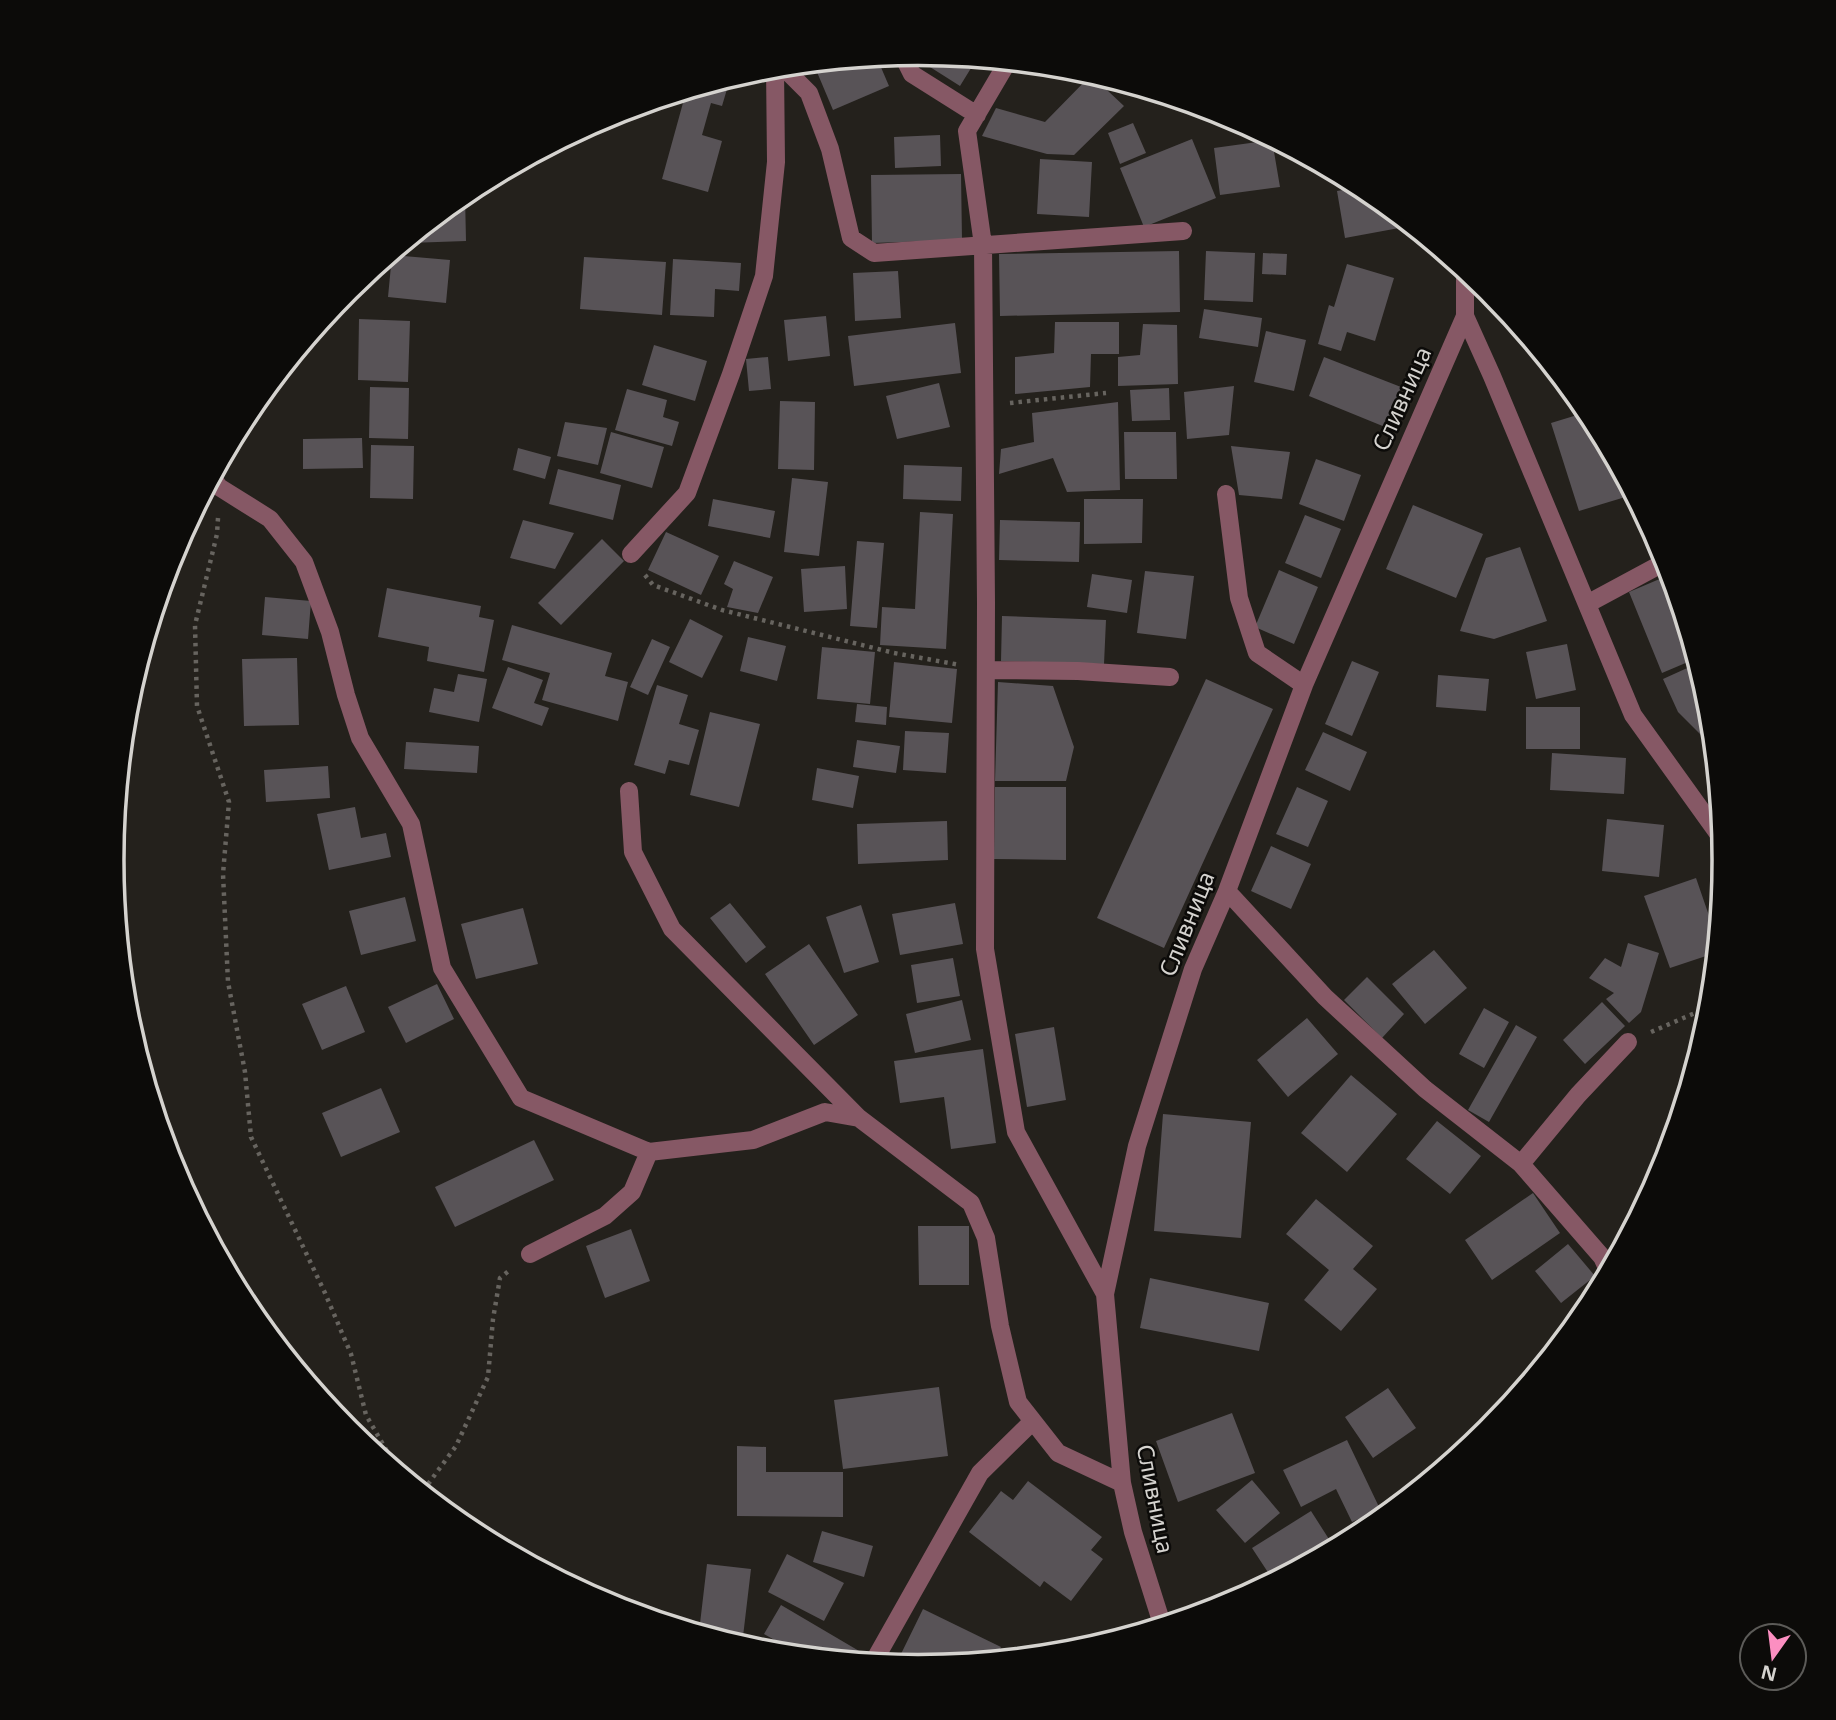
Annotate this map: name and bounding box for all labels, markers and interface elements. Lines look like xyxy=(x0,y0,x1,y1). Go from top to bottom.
street label: Сливница xyxy=(1364,341,1438,456)
street label: Сливница xyxy=(1150,866,1222,981)
street label: Сливница xyxy=(1130,1441,1182,1556)
north arrow xyxy=(1738,1622,1808,1692)
text: N xyxy=(1758,1659,1780,1688)

